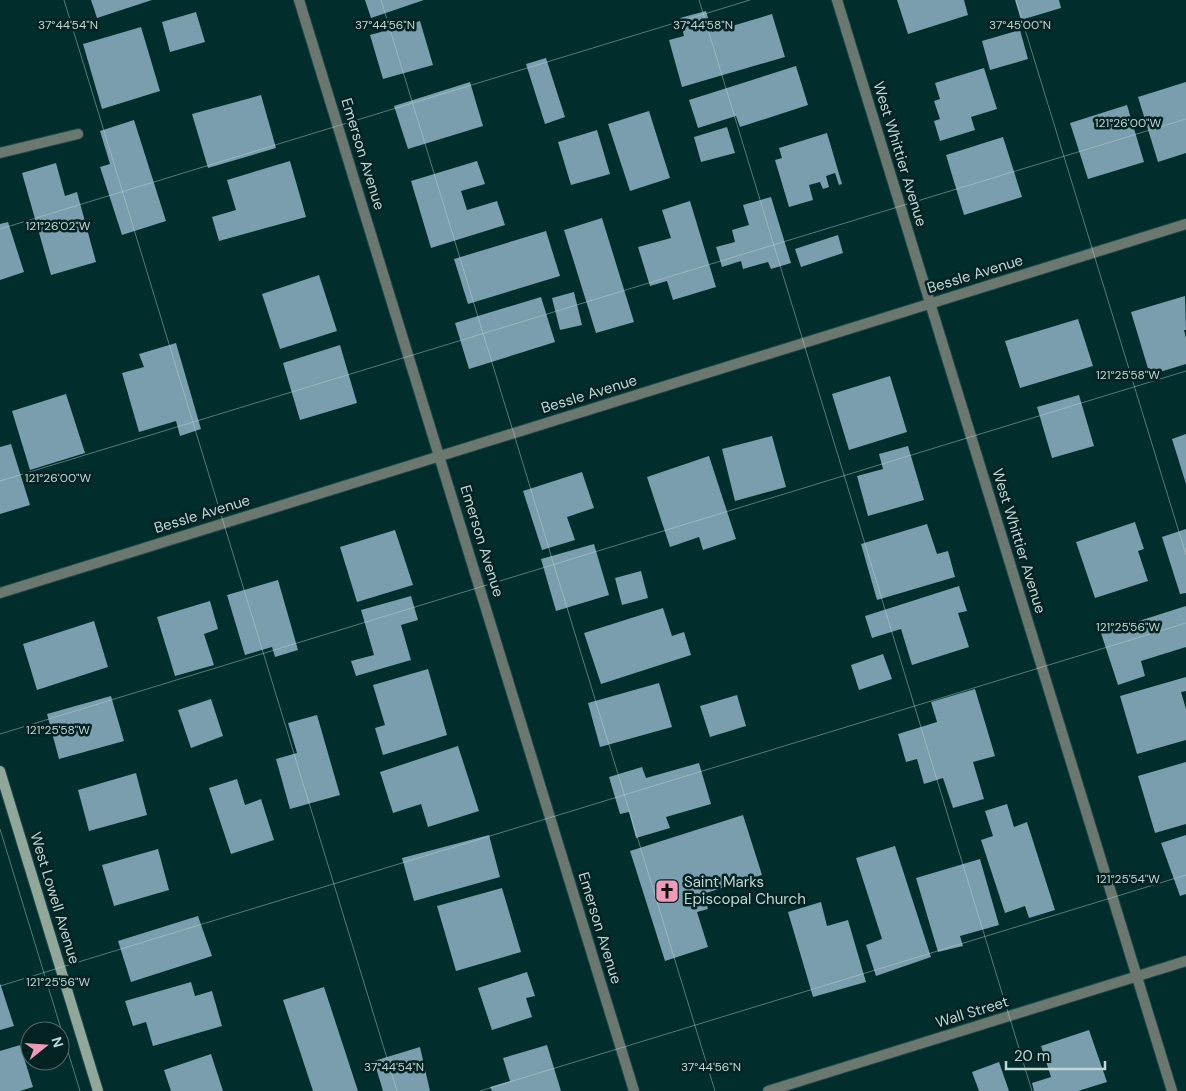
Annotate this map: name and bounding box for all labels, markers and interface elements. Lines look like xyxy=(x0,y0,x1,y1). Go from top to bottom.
text: 37°44'54"N xyxy=(38,17,98,33)
text: 37°44'56"N xyxy=(355,17,415,33)
text: 37°44'58"N xyxy=(673,17,733,33)
text: 37°45'00"N xyxy=(989,17,1051,33)
street label: West Whittier Avenue xyxy=(868,79,932,229)
street label: Emerson Avenue xyxy=(336,96,390,212)
text: 121°26'00"W xyxy=(1095,115,1162,131)
text: 121°26'02"W xyxy=(26,218,91,234)
street label: Bessle Avenue xyxy=(925,250,1025,298)
text: 121°25'58"W xyxy=(1096,367,1160,383)
street label: Bessle Avenue xyxy=(539,370,639,418)
street label: West Whittier Avenue xyxy=(987,466,1051,616)
text: 121°26'00"W xyxy=(25,470,92,486)
street label: Emerson Avenue xyxy=(455,483,509,599)
street label: Bessle Avenue xyxy=(152,490,252,538)
text: 121°25'56"W xyxy=(1096,619,1160,635)
text: 121°25'58"W xyxy=(26,722,90,738)
street label: West Lowell Avenue xyxy=(25,830,85,966)
street label: Emerson Avenue xyxy=(573,870,627,986)
text: 121°25'54"W xyxy=(1096,871,1160,887)
place label: Saint Marks Episcopal Church xyxy=(684,872,806,909)
church icon: Saint Marks Episcopal Church xyxy=(654,878,680,904)
text: 121°25'56"W xyxy=(26,974,90,990)
street label: Wall Street xyxy=(933,991,1011,1033)
north arrow xyxy=(20,1021,70,1071)
text: N xyxy=(47,1035,68,1050)
scale bar xyxy=(1006,1038,1105,1070)
text: 20 m xyxy=(1014,1046,1050,1066)
text: 37°44'54"N xyxy=(364,1059,424,1075)
text: 37°44'56"N xyxy=(681,1059,741,1075)

